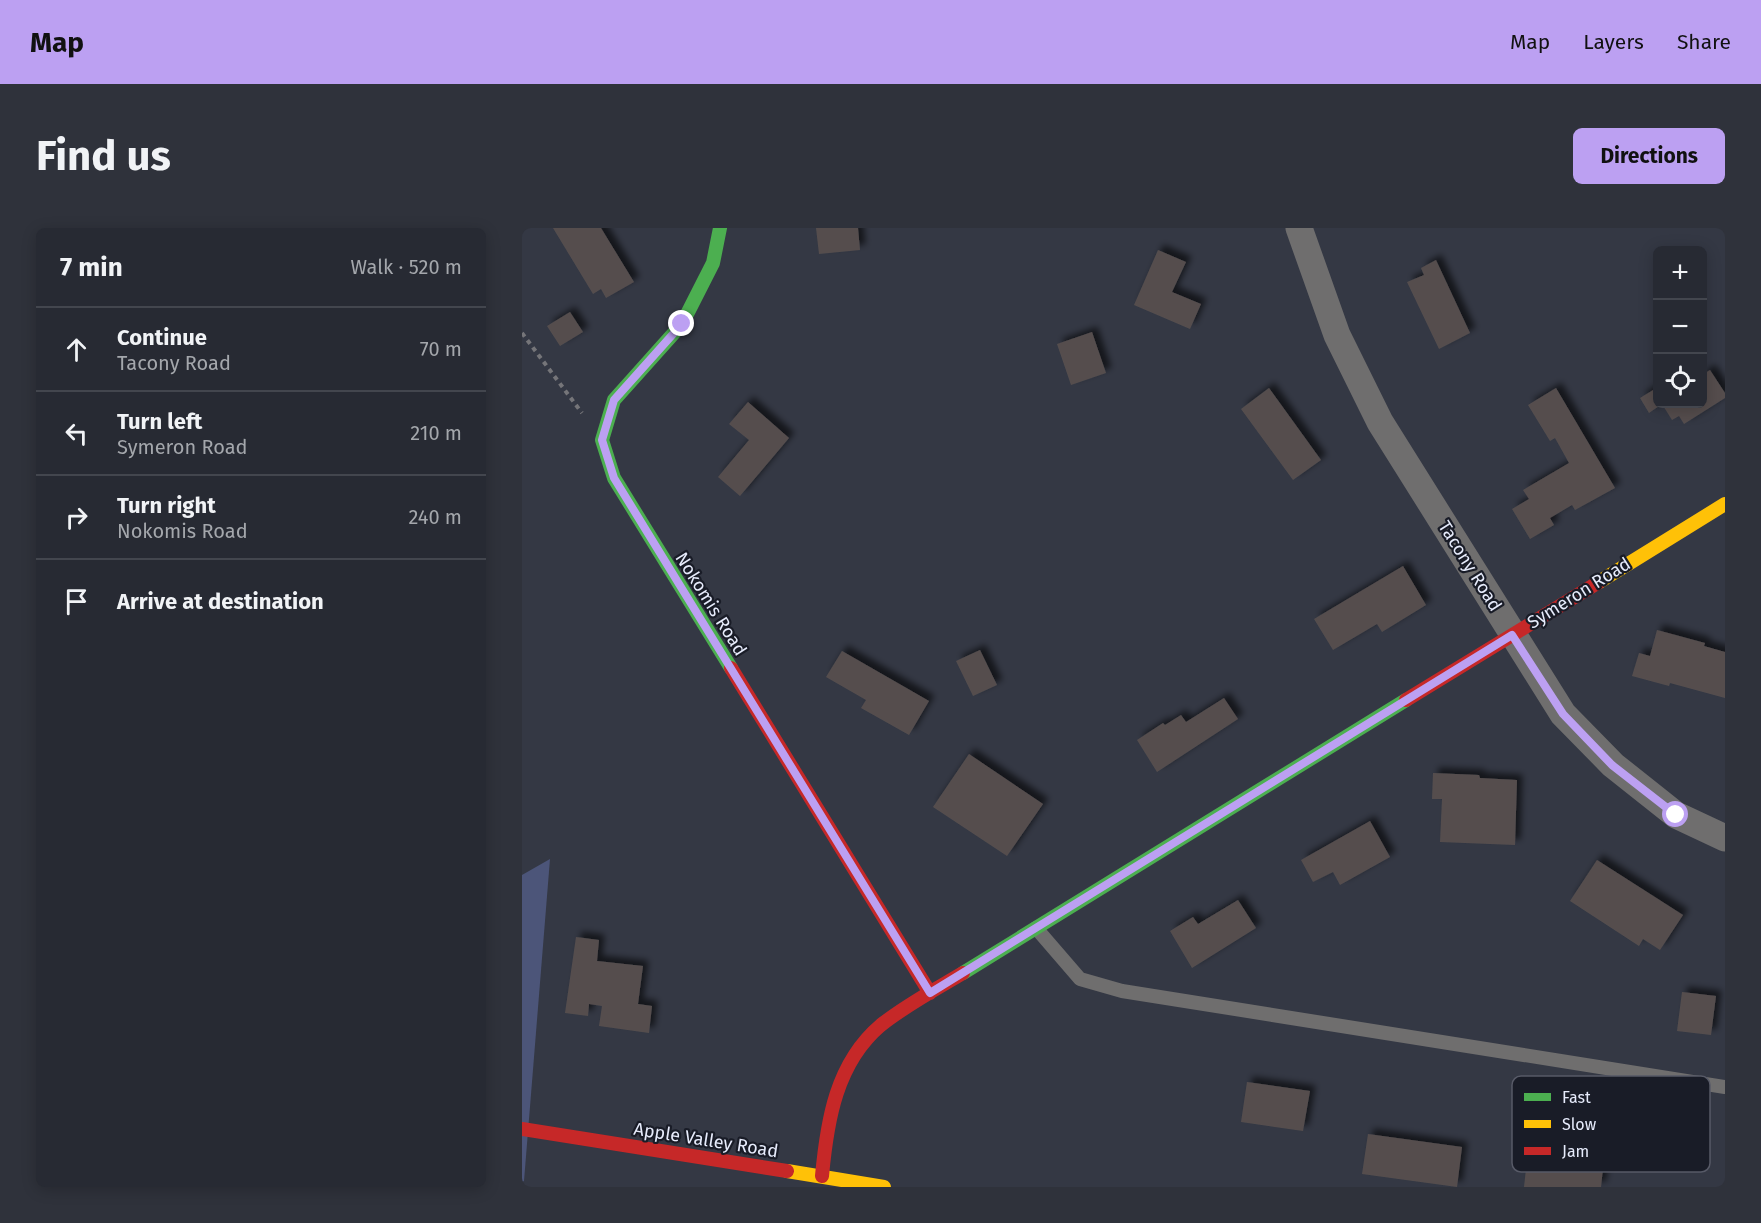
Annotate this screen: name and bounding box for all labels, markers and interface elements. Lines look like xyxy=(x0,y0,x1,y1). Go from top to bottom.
text: Map xyxy=(30,26,84,59)
text: Map xyxy=(1510,29,1550,55)
text: Layers xyxy=(1583,29,1644,55)
text: Share xyxy=(1677,29,1731,55)
button: Directions xyxy=(1573,128,1725,184)
text: Find us xyxy=(36,131,171,181)
map controls xyxy=(1653,246,1707,408)
button: + xyxy=(1653,246,1707,300)
text: 7 min xyxy=(60,252,123,283)
text: Walk · 520 m xyxy=(351,255,462,279)
button: − xyxy=(1653,300,1707,354)
route end xyxy=(668,310,694,336)
text: Continue xyxy=(117,324,207,351)
icon: ahead xyxy=(60,333,93,366)
text: 70 m xyxy=(420,337,462,361)
text: Tacony Road xyxy=(117,351,231,375)
button: locate xyxy=(1653,354,1707,408)
text: Turn left xyxy=(117,408,202,435)
icon: left xyxy=(60,417,93,450)
text: 210 m xyxy=(410,421,462,445)
text: Symeron Road xyxy=(117,435,248,459)
text: Turn right xyxy=(117,492,216,519)
icon: right xyxy=(60,501,93,534)
text: 240 m xyxy=(408,505,462,529)
street label: Tacony Road xyxy=(1434,517,1506,615)
text: Nokomis Road xyxy=(117,519,248,543)
street label: Nokomis Road xyxy=(671,548,751,660)
street label: Symeron Road xyxy=(1523,553,1635,633)
icon: arrive xyxy=(60,585,93,618)
text: Arrive at destination xyxy=(117,588,324,615)
route start xyxy=(1662,801,1688,827)
legend xyxy=(1512,1076,1710,1172)
text: Fast xyxy=(1562,1088,1591,1107)
text: Slow xyxy=(1562,1115,1597,1134)
street label: Apple Valley Road xyxy=(632,1118,780,1162)
text: Jam xyxy=(1562,1142,1589,1161)

